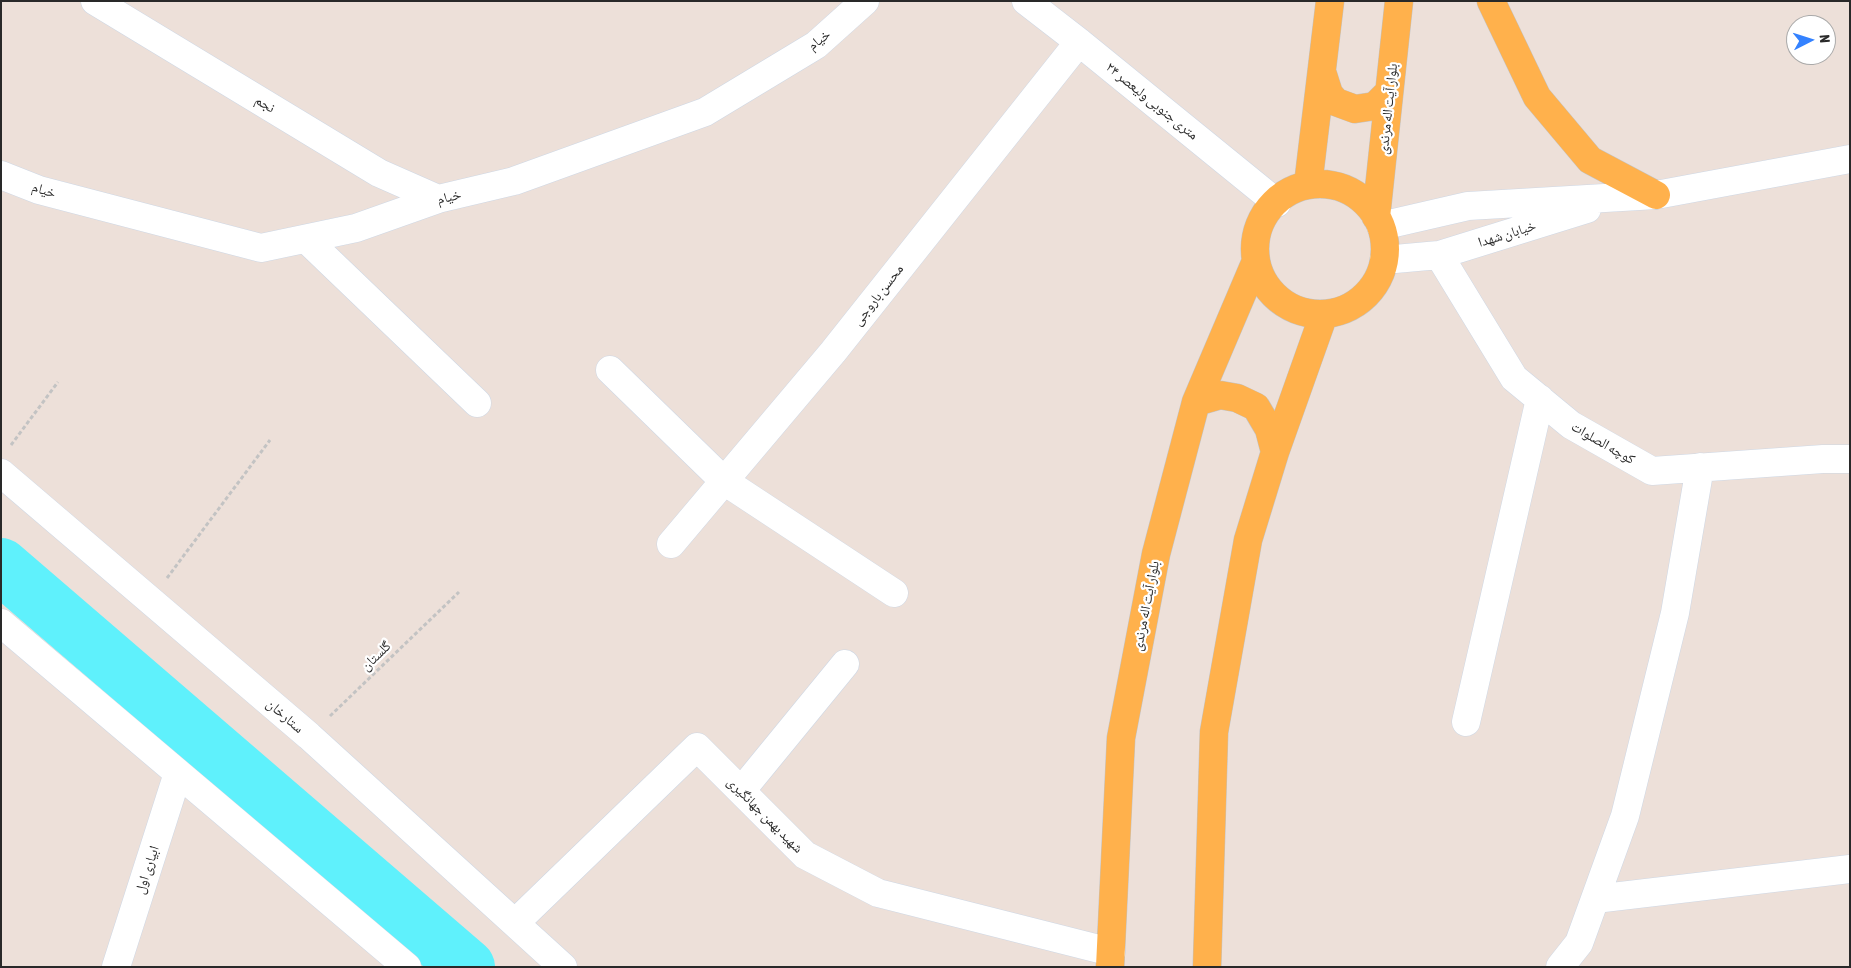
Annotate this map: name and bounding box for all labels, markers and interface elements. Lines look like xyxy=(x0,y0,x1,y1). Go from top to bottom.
north arrow xyxy=(1786,15,1836,65)
street label: خیام xyxy=(804,26,834,54)
text: N xyxy=(1817,34,1833,44)
street label: ۲۴ متری جنوبی ولیعصر xyxy=(1102,59,1202,143)
street label: بلوار آیت اله مرندی xyxy=(1375,63,1401,155)
street label: نجم xyxy=(252,92,278,116)
street label: خیام xyxy=(30,178,58,202)
street label: خیام xyxy=(435,186,463,208)
street label: خیابان شهدا xyxy=(1476,217,1538,251)
street label: محسن باروجی xyxy=(849,261,907,329)
street label: کوچه الصلوات xyxy=(1568,418,1638,468)
street label: بلوار آیت اله مرندی xyxy=(1129,559,1163,653)
street label: گلستان xyxy=(357,638,395,674)
street label: ستارخان xyxy=(263,695,307,737)
street label: شهید بهمن جهانگیری xyxy=(723,773,807,857)
street label: ابیاری اول xyxy=(131,844,163,896)

